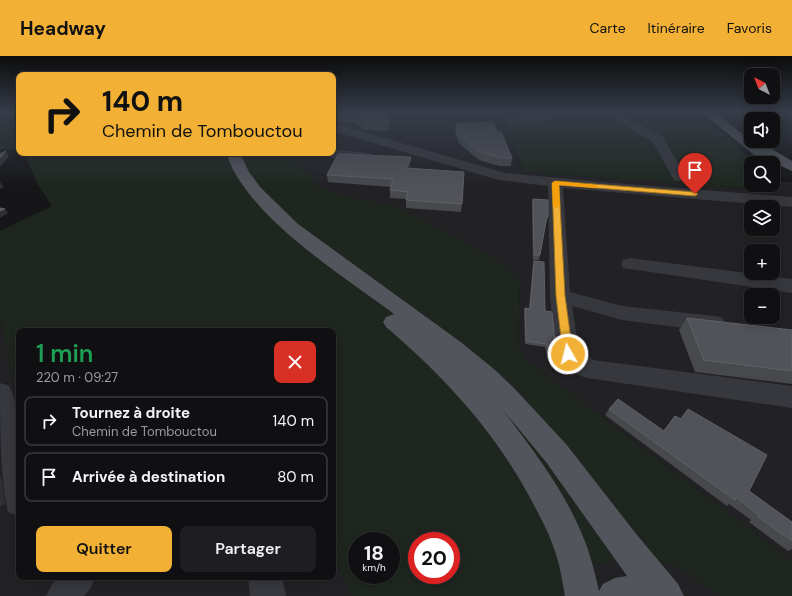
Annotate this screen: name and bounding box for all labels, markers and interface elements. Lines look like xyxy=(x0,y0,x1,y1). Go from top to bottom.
text: Headway xyxy=(20,16,106,41)
text: Carte xyxy=(590,19,626,37)
text: Itinéraire xyxy=(648,19,705,37)
text: Favoris xyxy=(727,19,772,37)
north arrow xyxy=(744,68,780,104)
map controls xyxy=(744,68,780,324)
text: 140 m xyxy=(102,83,183,120)
icon: right xyxy=(36,88,88,140)
button: sound xyxy=(744,112,780,148)
text: Chemin de Tombouctou xyxy=(102,119,303,143)
pin xyxy=(678,153,712,194)
button: search xyxy=(744,156,780,192)
icon: arrive xyxy=(684,159,706,181)
button: layers xyxy=(744,200,780,236)
button: + xyxy=(744,244,780,280)
button: − xyxy=(744,288,780,324)
position arrow xyxy=(547,333,589,375)
text: 1 min xyxy=(36,338,93,369)
button: close xyxy=(274,341,316,383)
text: 220 m · 09:27 xyxy=(36,369,118,386)
text: Tournez à droite xyxy=(72,403,190,423)
icon: right xyxy=(38,410,60,432)
text: 140 m xyxy=(273,411,314,431)
text: Chemin de Tombouctou xyxy=(72,423,217,440)
icon: arrive xyxy=(38,466,60,488)
text: Arrivée à destination xyxy=(72,467,225,487)
text: 80 m xyxy=(277,467,314,487)
button: Quitter xyxy=(36,526,172,572)
button: Partager xyxy=(180,526,316,572)
speed limit sign: 20 xyxy=(408,532,460,584)
text: 18 xyxy=(364,540,384,566)
text: km/h xyxy=(362,561,386,574)

